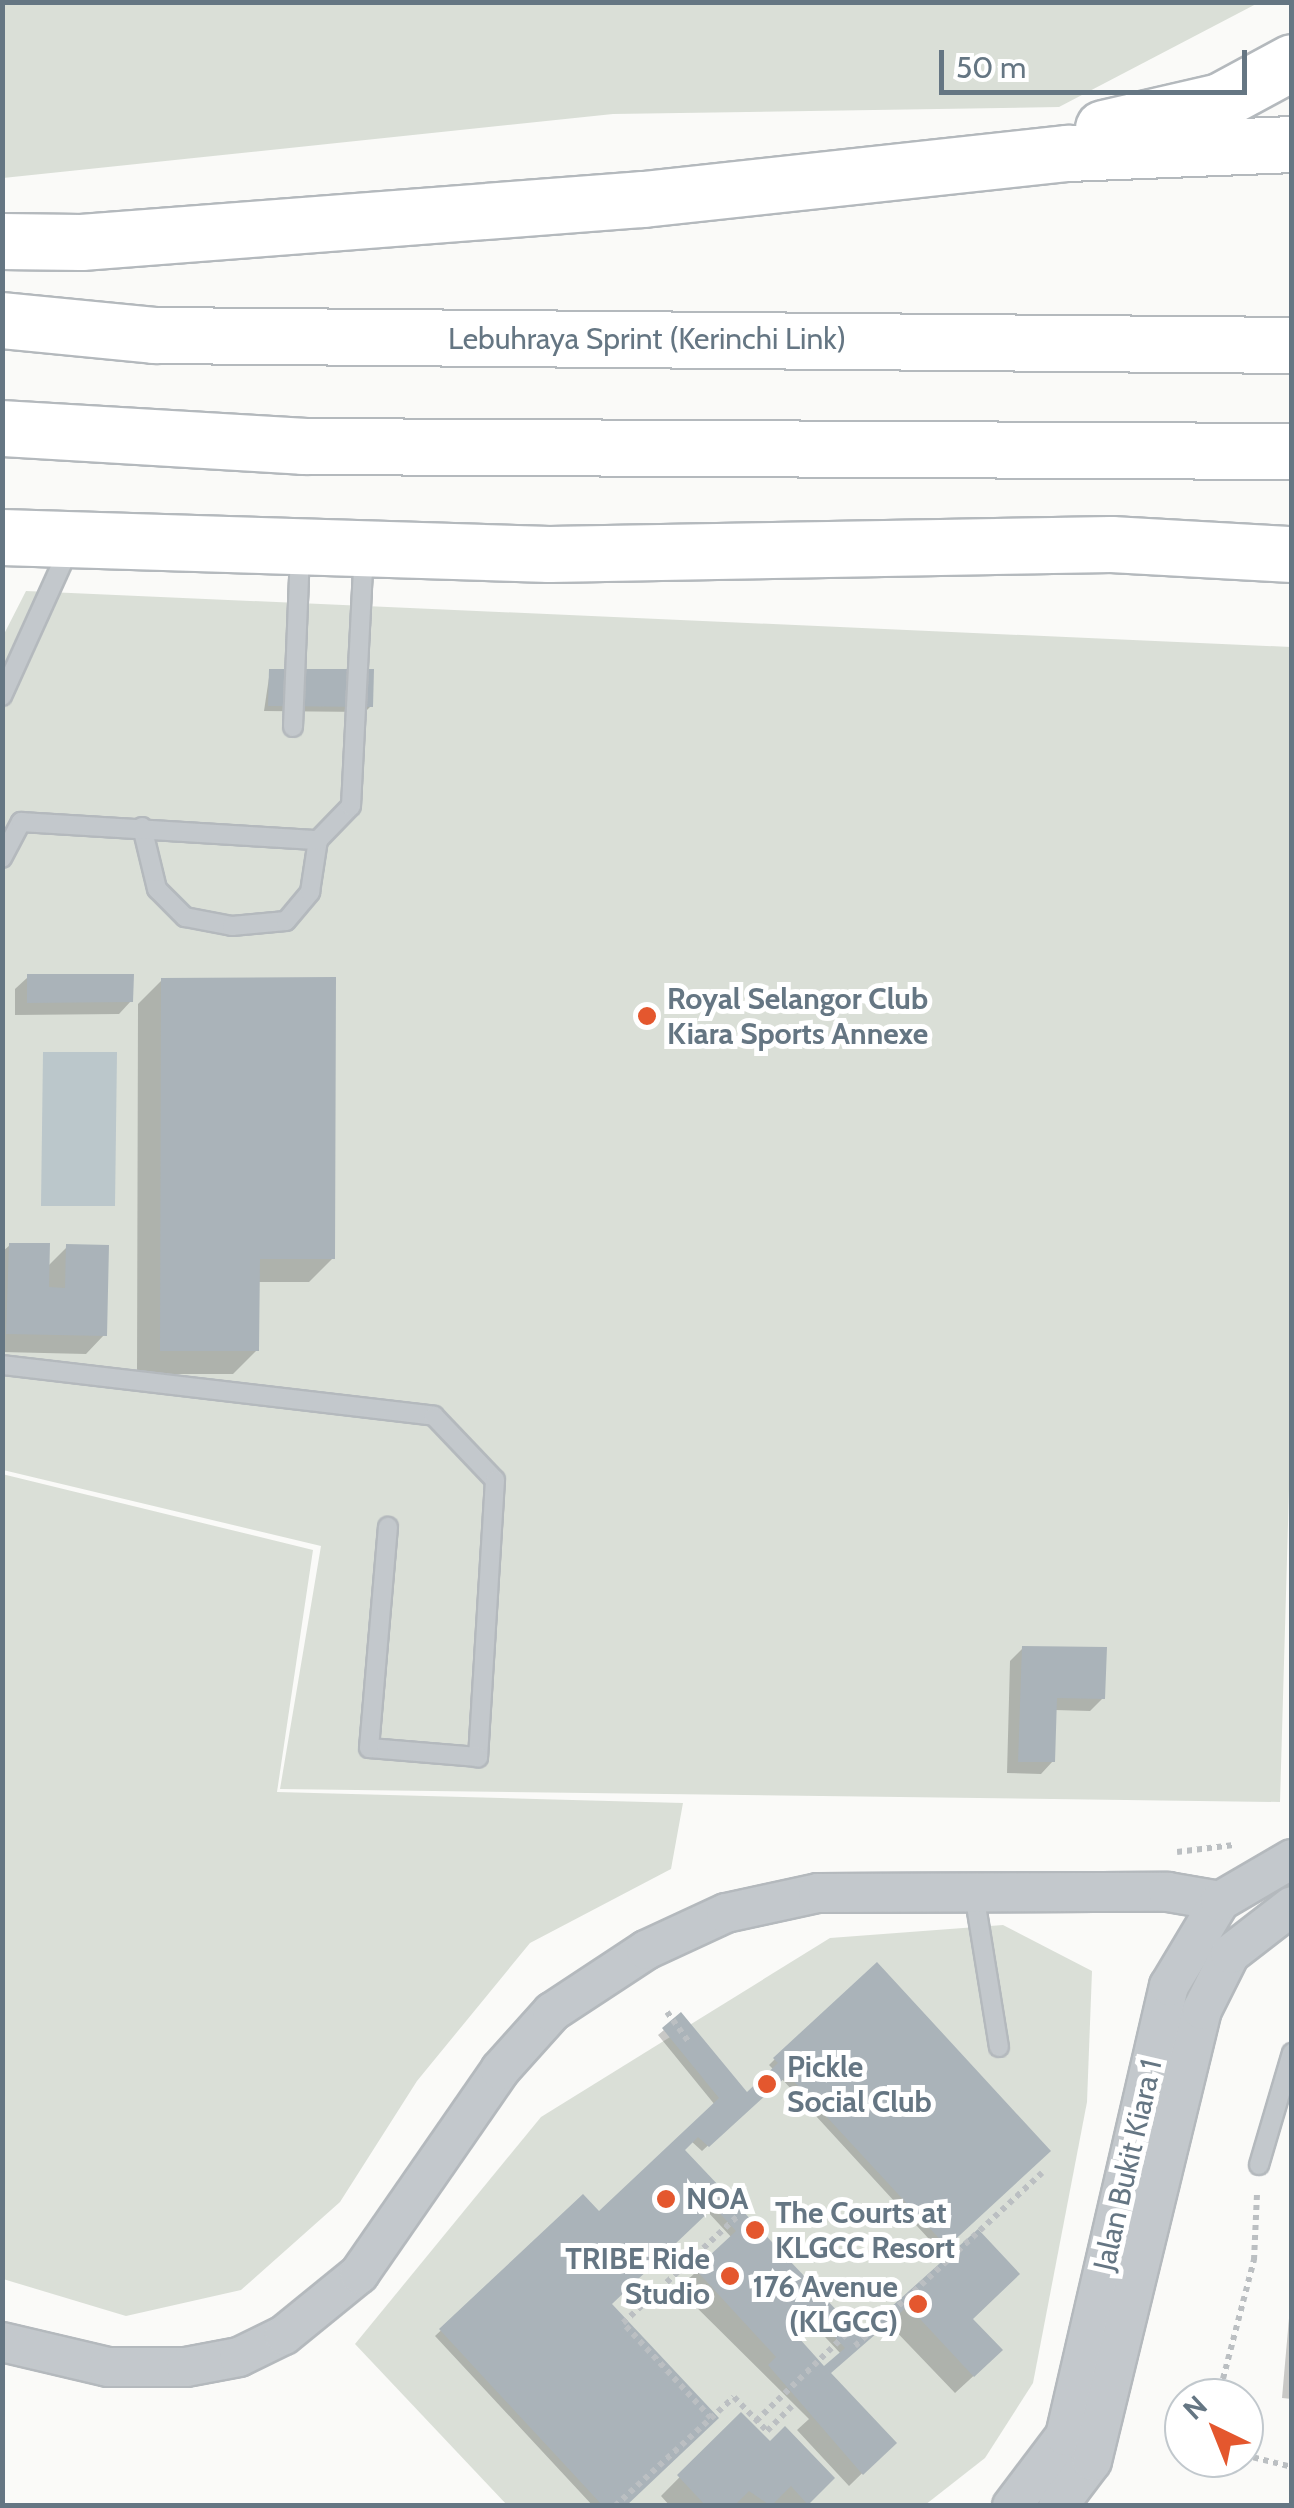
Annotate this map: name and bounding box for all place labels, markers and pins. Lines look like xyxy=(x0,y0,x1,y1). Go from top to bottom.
place label: Royal Selangor Club Kiara Sports Annexe xyxy=(667,981,928,1052)
marker: Royal Selangor Club Kiara Sports Annexe xyxy=(636,1005,658,1027)
place label: Pickle Social Club xyxy=(787,2049,932,2120)
marker: Pickle Social Club xyxy=(756,2073,778,2095)
place label: NOA xyxy=(686,2181,748,2217)
marker: NOA xyxy=(655,2188,677,2210)
place label: The Courts at KLGCC Resort xyxy=(775,2195,955,2266)
marker: The Courts at KLGCC Resort xyxy=(744,2219,766,2241)
place label: TRIBE Ride Studio xyxy=(565,2241,710,2312)
marker: TRIBE Ride Studio xyxy=(719,2265,741,2287)
place label: 176 Avenue (KLGCC) xyxy=(752,2269,898,2340)
marker: 176 Avenue (KLGCC) xyxy=(907,2293,929,2315)

